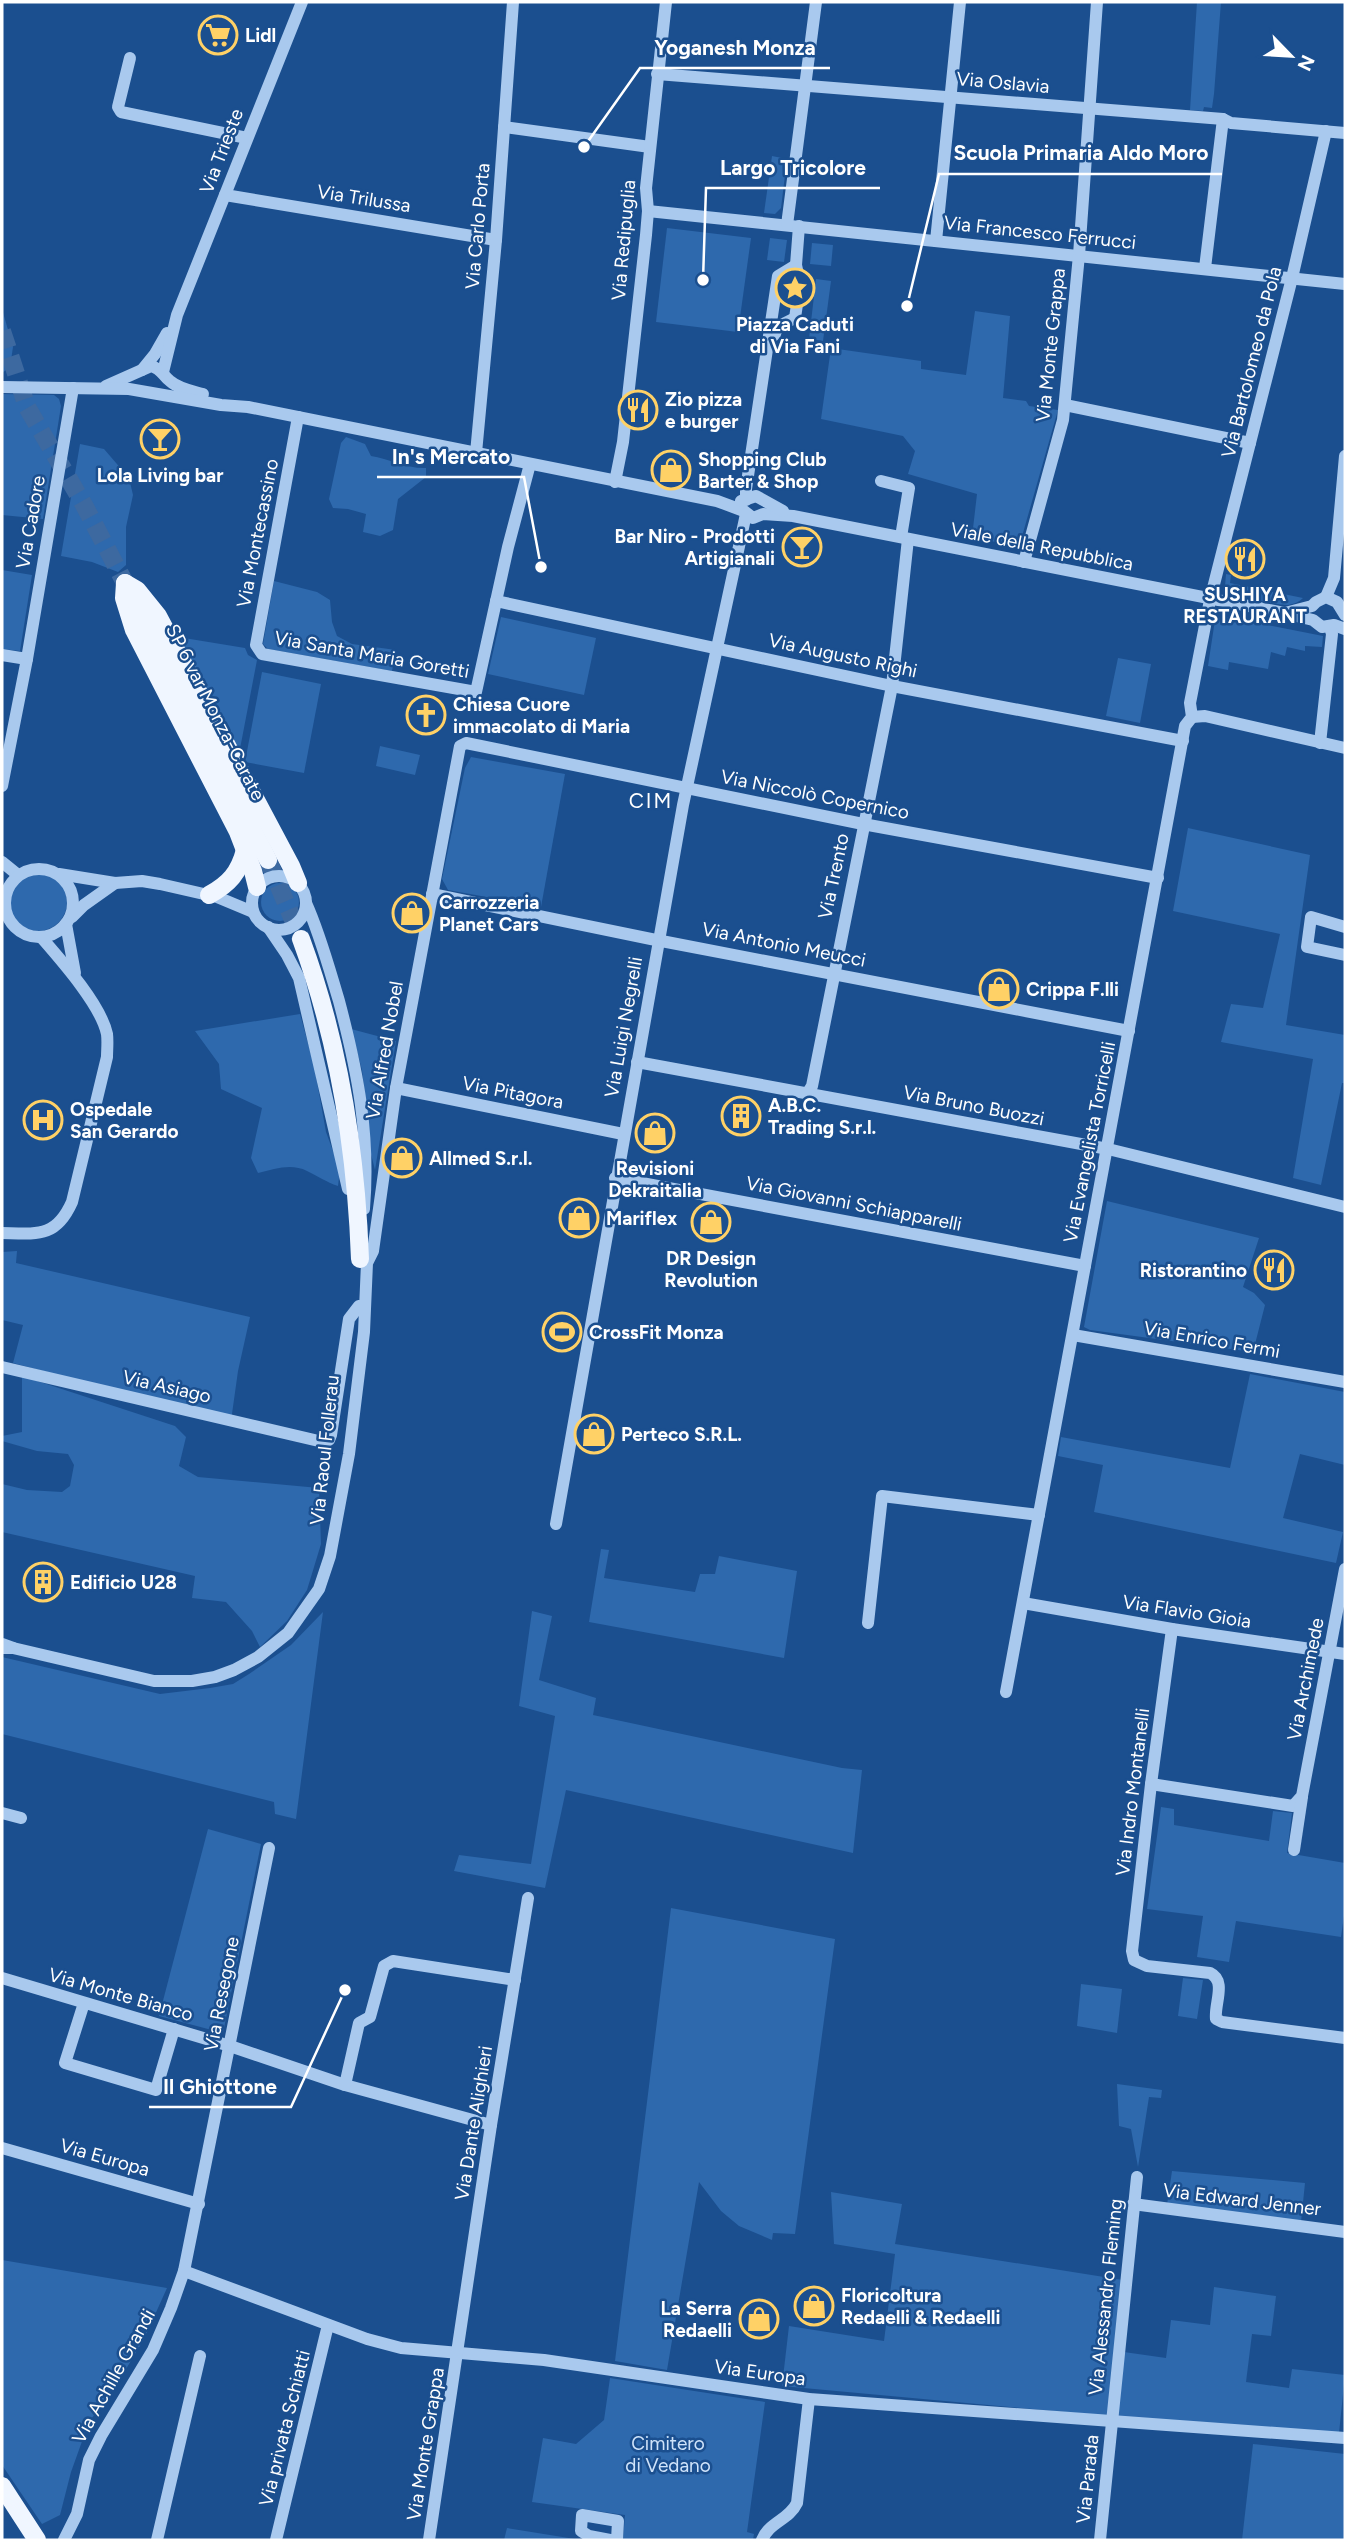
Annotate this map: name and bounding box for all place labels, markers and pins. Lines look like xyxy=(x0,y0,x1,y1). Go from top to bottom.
supermarket icon: Lidl xyxy=(197,14,239,56)
place label: Lidl xyxy=(245,24,276,47)
callout: Yoganesh Monza xyxy=(640,26,830,68)
callout: Scuola Primaria Aldo Moro xyxy=(939,132,1222,174)
callout: Largo Tricolore xyxy=(706,146,880,188)
place icon: Piazza Caduti di Via Fani xyxy=(774,267,816,309)
place label: Piazza Caduti di Via Fani xyxy=(736,313,854,358)
place label: Zio pizza e burger xyxy=(665,388,742,433)
restaurant icon: Zio pizza e burger xyxy=(617,389,659,431)
bar icon: Lola Living bar xyxy=(139,418,181,460)
callout: In's Mercato xyxy=(377,435,524,477)
place label: Shopping Club Barter & Shop xyxy=(698,448,827,493)
shop icon: Shopping Club Barter & Shop xyxy=(650,449,692,491)
place label: Lola Living bar xyxy=(97,464,223,487)
place label: Bar Niro - Prodotti Artigianali xyxy=(615,525,775,570)
bar icon: Bar Niro - Prodotti Artigianali xyxy=(781,526,823,568)
restaurant icon: SUSHIYA RESTAURANT xyxy=(1224,538,1266,580)
place label: SUSHIYA RESTAURANT xyxy=(1183,583,1307,628)
place label: Chiesa Cuore immacolato di Maria xyxy=(453,693,630,738)
church icon: Chiesa Cuore immacolato di Maria xyxy=(405,694,447,736)
place label: Carrozzeria Planet Cars xyxy=(439,891,539,936)
shop icon: Carrozzeria Planet Cars xyxy=(391,892,433,934)
shop icon: Crippa F.lli xyxy=(978,968,1020,1010)
place label: Crippa F.lli xyxy=(1026,978,1119,1001)
place label: A.B.C. Trading S.r.l. xyxy=(768,1094,876,1139)
building icon: A.B.C. Trading S.r.l. xyxy=(720,1095,762,1137)
place label: Ospedale San Gerardo xyxy=(70,1098,179,1143)
hospital icon: Ospedale San Gerardo xyxy=(22,1099,64,1141)
shop icon: Revisioni Dekraitalia xyxy=(634,1112,676,1154)
shop icon: Allmed S.r.l. xyxy=(381,1137,423,1179)
place label: Allmed S.r.l. xyxy=(429,1147,532,1170)
place label: Revisioni Dekraitalia xyxy=(608,1157,702,1202)
shop icon: Mariflex xyxy=(558,1197,600,1239)
shop icon: DR Design Revolution xyxy=(690,1201,732,1243)
place label: Mariflex xyxy=(606,1207,677,1230)
place label: DR Design Revolution xyxy=(664,1247,758,1292)
restaurant icon: Ristorantino xyxy=(1253,1249,1295,1291)
place label: Ristorantino xyxy=(1140,1259,1247,1282)
sports icon: CrossFit Monza xyxy=(541,1311,583,1353)
place label: CrossFit Monza xyxy=(589,1321,724,1344)
shop icon: Perteco S.R.L. xyxy=(573,1413,615,1455)
place label: Perteco S.R.L. xyxy=(621,1423,742,1446)
building icon: Edificio U28 xyxy=(22,1561,64,1603)
place label: Edificio U28 xyxy=(70,1571,177,1594)
callout: Il Ghiottone xyxy=(149,2065,291,2107)
place label: Floricoltura Redaelli & Redaelli xyxy=(841,2284,1000,2329)
shop icon: Floricoltura Redaelli & Redaelli xyxy=(793,2285,835,2327)
place label: La Serra Redaelli xyxy=(661,2297,732,2342)
shop icon: La Serra Redaelli xyxy=(738,2298,780,2340)

